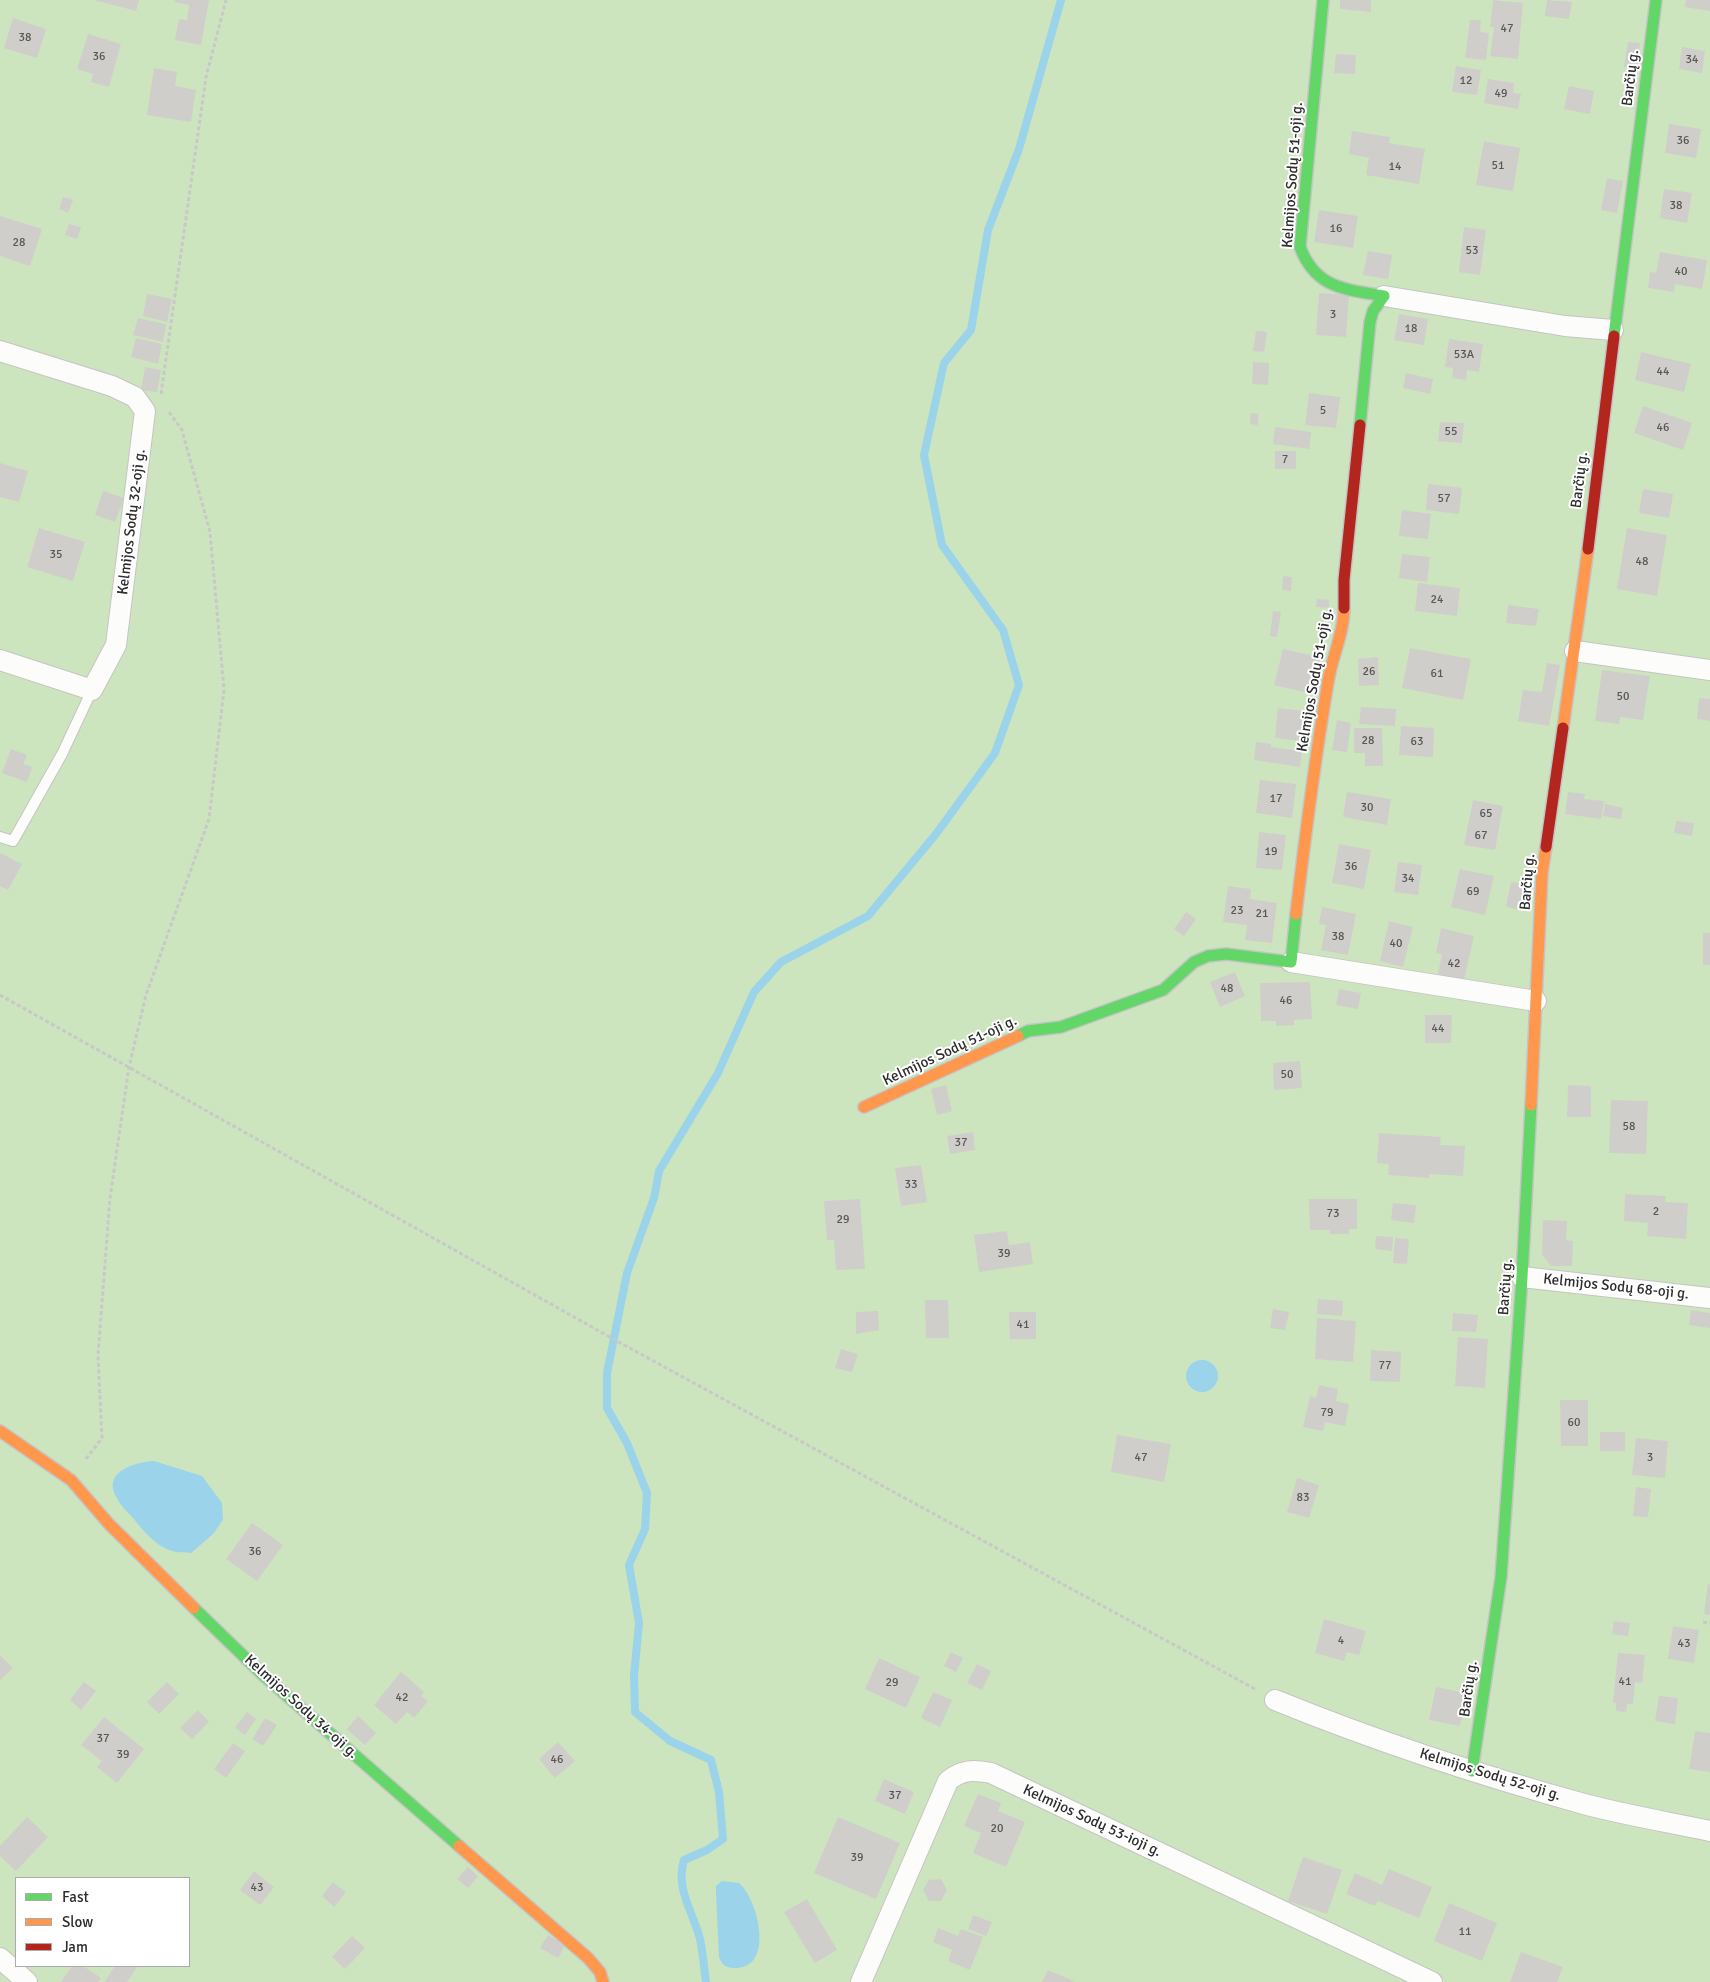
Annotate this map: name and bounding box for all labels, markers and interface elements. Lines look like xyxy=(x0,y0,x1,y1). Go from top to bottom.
house number: 47 xyxy=(1501,22,1513,36)
house number: 38 xyxy=(19,31,31,45)
street label: Barčių g. xyxy=(1619,49,1643,107)
house number: 36 xyxy=(93,50,105,64)
house number: 34 xyxy=(1686,53,1698,67)
house number: 12 xyxy=(1460,74,1472,88)
house number: 49 xyxy=(1495,87,1507,101)
street label: Kelmijos Sodų 51-oji g. xyxy=(1279,102,1307,248)
house number: 36 xyxy=(1677,134,1689,148)
house number: 51 xyxy=(1492,159,1504,173)
house number: 14 xyxy=(1389,160,1401,174)
house number: 38 xyxy=(1670,199,1682,213)
house number: 16 xyxy=(1330,222,1342,236)
house number: 28 xyxy=(13,236,25,250)
house number: 53 xyxy=(1466,244,1478,258)
house number: 40 xyxy=(1675,265,1687,279)
house number: 3 xyxy=(1330,308,1336,322)
house number: 18 xyxy=(1405,322,1417,336)
house number: 53A xyxy=(1454,348,1474,362)
house number: 44 xyxy=(1657,365,1669,379)
house number: 5 xyxy=(1320,404,1326,418)
house number: 46 xyxy=(1657,421,1669,435)
house number: 55 xyxy=(1445,425,1457,439)
street label: Kelmijos Sodų 32-oji g. xyxy=(114,448,150,596)
street label: Barčių g. xyxy=(1568,451,1592,509)
house number: 7 xyxy=(1282,453,1288,467)
house number: 57 xyxy=(1438,492,1450,506)
house number: 35 xyxy=(50,548,62,562)
house number: 48 xyxy=(1636,555,1648,569)
house number: 24 xyxy=(1431,593,1443,607)
street label: Kelmijos Sodų 51-oji g. xyxy=(1293,606,1337,754)
house number: 26 xyxy=(1363,665,1375,679)
house number: 61 xyxy=(1431,667,1443,681)
house number: 50 xyxy=(1617,690,1629,704)
house number: 28 xyxy=(1362,734,1374,748)
house number: 63 xyxy=(1411,735,1423,749)
house number: 17 xyxy=(1270,792,1282,806)
house number: 30 xyxy=(1361,801,1373,815)
house number: 65 xyxy=(1480,807,1492,821)
house number: 67 xyxy=(1475,829,1487,843)
house number: 19 xyxy=(1265,845,1277,859)
street label: Barčių g. xyxy=(1517,853,1539,911)
house number: 36 xyxy=(1345,860,1357,874)
house number: 34 xyxy=(1402,872,1414,886)
house number: 69 xyxy=(1467,885,1479,899)
house number: 23 xyxy=(1231,904,1243,918)
house number: 21 xyxy=(1256,907,1268,921)
house number: 38 xyxy=(1332,930,1344,944)
house number: 40 xyxy=(1390,937,1402,951)
house number: 42 xyxy=(1448,957,1460,971)
house number: 48 xyxy=(1221,982,1233,996)
house number: 46 xyxy=(1280,994,1292,1008)
street label: Kelmijos Sodų 51-oji g. xyxy=(880,1012,1020,1090)
house number: 44 xyxy=(1432,1022,1444,1036)
house number: 50 xyxy=(1281,1068,1293,1082)
house number: 58 xyxy=(1623,1120,1635,1134)
house number: 37 xyxy=(955,1136,967,1150)
house number: 33 xyxy=(905,1178,917,1192)
house number: 2 xyxy=(1653,1205,1659,1219)
house number: 73 xyxy=(1327,1207,1339,1221)
house number: 29 xyxy=(837,1213,849,1227)
house number: 39 xyxy=(998,1247,1010,1261)
street label: Barčių g. xyxy=(1495,1258,1517,1316)
street label: Kelmijos Sodų 68-oji g. xyxy=(1542,1270,1690,1304)
house number: 41 xyxy=(1017,1318,1029,1332)
house number: 77 xyxy=(1379,1359,1391,1373)
house number: 79 xyxy=(1321,1406,1333,1420)
house number: 60 xyxy=(1568,1416,1580,1430)
house number: 47 xyxy=(1135,1451,1147,1465)
house number: 3 xyxy=(1647,1451,1653,1465)
house number: 83 xyxy=(1297,1491,1309,1505)
house number: 36 xyxy=(249,1545,261,1559)
house number: 4 xyxy=(1338,1634,1344,1648)
house number: 43 xyxy=(1678,1637,1690,1651)
street label: Kelmijos Sodų 34-oji g. xyxy=(240,1651,362,1763)
street label: Barčių g. xyxy=(1456,1660,1482,1718)
house number: 41 xyxy=(1619,1675,1631,1689)
house number: 29 xyxy=(886,1676,898,1690)
house number: 42 xyxy=(396,1691,408,1705)
house number: 37 xyxy=(97,1732,109,1746)
street label: Kelmijos Sodų 52-oji g. xyxy=(1417,1745,1563,1805)
house number: 39 xyxy=(117,1748,129,1762)
house number: 46 xyxy=(551,1753,563,1767)
street label: Kelmijos Sodų 53-ioji g. xyxy=(1020,1781,1164,1861)
house number: 37 xyxy=(889,1789,901,1803)
house number: 20 xyxy=(991,1822,1003,1836)
house number: 39 xyxy=(851,1851,863,1865)
legend xyxy=(15,1877,190,1967)
house number: 43 xyxy=(251,1881,263,1895)
text: Fast xyxy=(62,1888,89,1906)
text: Slow xyxy=(62,1913,93,1931)
house number: 11 xyxy=(1459,1925,1471,1939)
text: Jam xyxy=(62,1938,88,1956)

